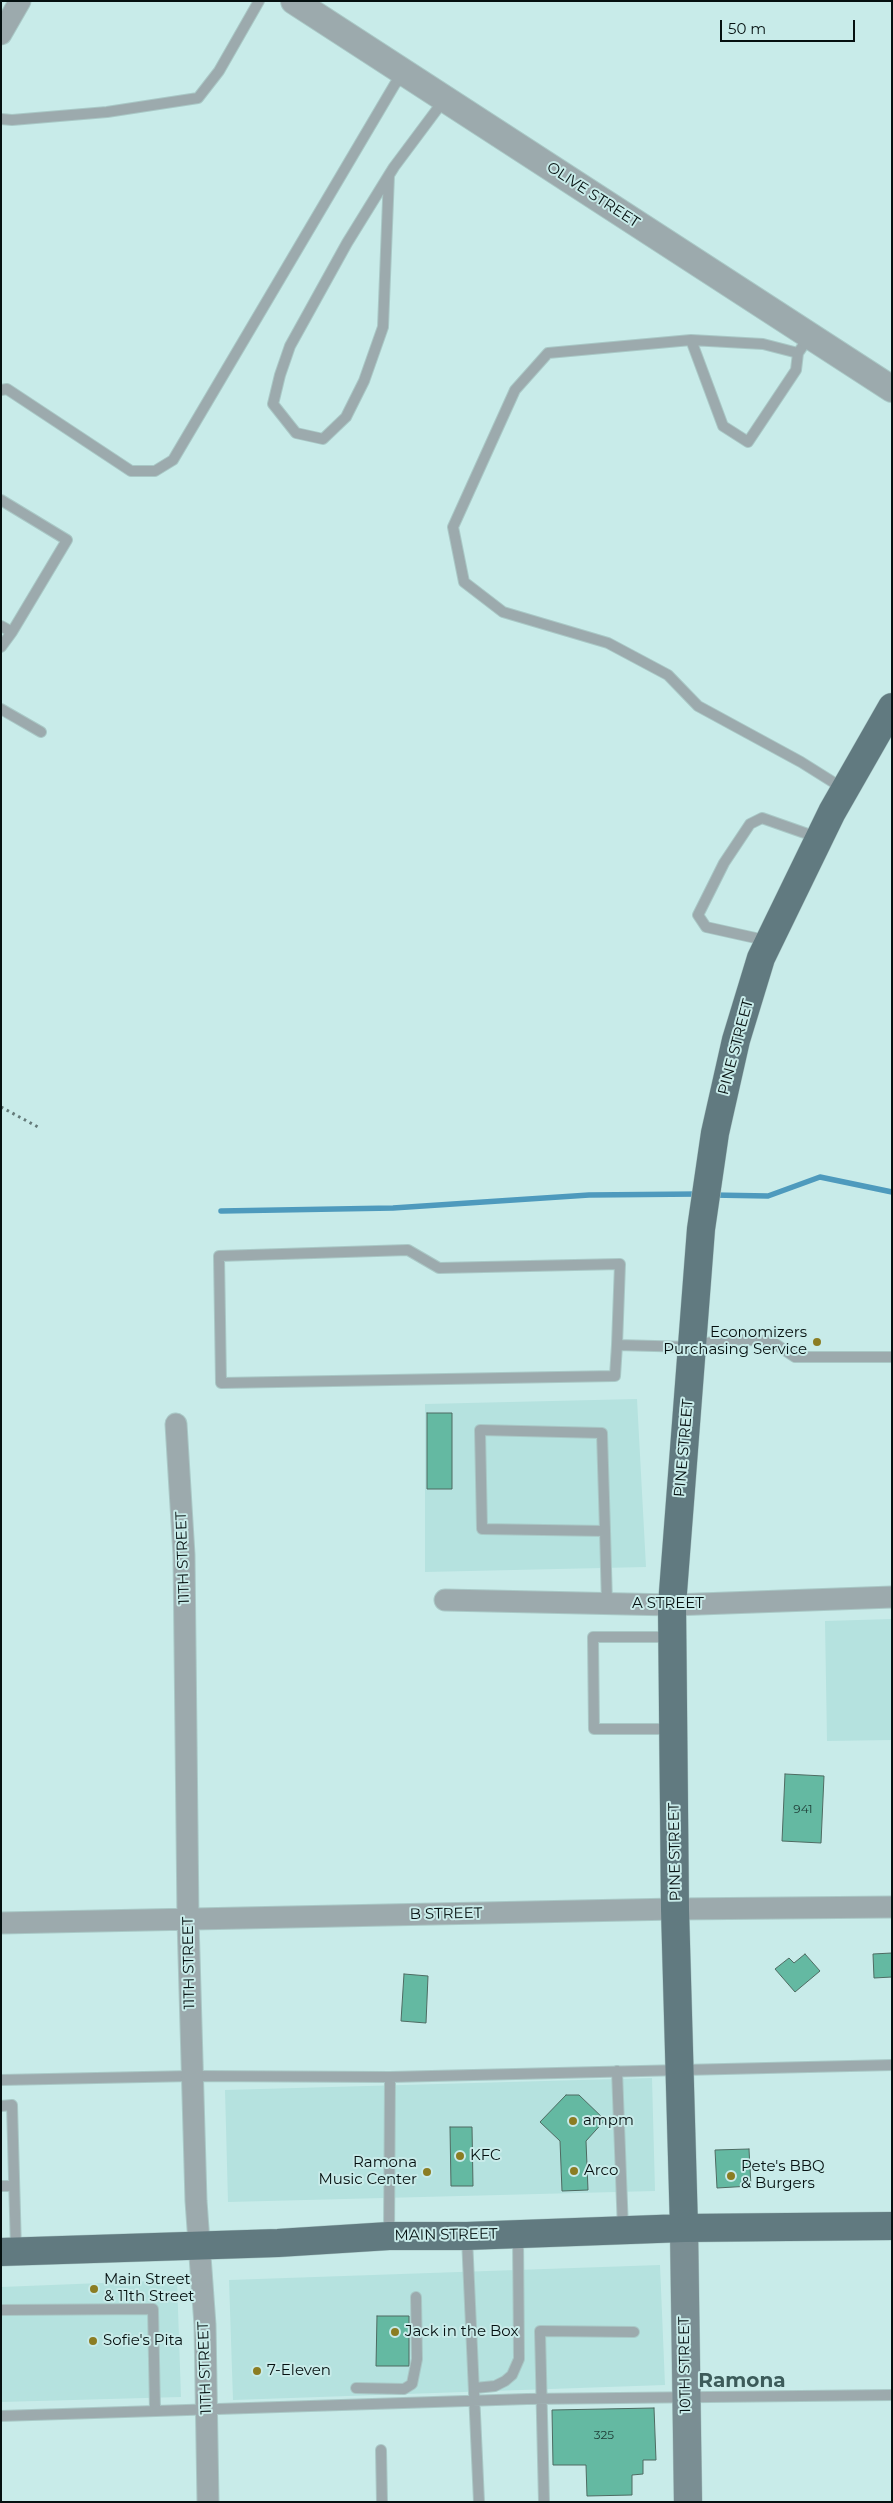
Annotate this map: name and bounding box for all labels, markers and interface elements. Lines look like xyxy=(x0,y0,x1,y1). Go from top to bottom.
scale bar xyxy=(723,10,858,42)
text: 50 m xyxy=(728,19,766,38)
street label: OLIVE STREET xyxy=(543,158,643,232)
street label: PINE STREET xyxy=(715,997,757,1097)
place label: Economizers Purchasing Service xyxy=(663,1324,807,1359)
marker: Economizers Purchasing Service xyxy=(811,1336,823,1348)
street label: PINE STREET xyxy=(671,1398,697,1498)
street label: 11TH STREET xyxy=(172,1511,194,1605)
street label: A STREET xyxy=(632,1595,704,1613)
house number: 941 xyxy=(793,1802,813,1816)
street label: PINE STREET xyxy=(665,1803,685,1901)
street label: B STREET xyxy=(410,1904,482,1924)
street label: 11TH STREET xyxy=(179,1916,199,2010)
place label: ampm xyxy=(583,2112,634,2130)
marker: ampm xyxy=(567,2115,579,2127)
place label: KFC xyxy=(470,2147,501,2165)
marker: KFC xyxy=(454,2150,466,2162)
place label: Ramona Music Center xyxy=(318,2154,417,2189)
place label: Pete's BBQ & Burgers xyxy=(741,2158,825,2193)
place label: Arco xyxy=(584,2162,618,2180)
marker: Arco xyxy=(568,2165,580,2177)
marker: Ramona Music Center xyxy=(421,2166,433,2178)
marker: Pete's BBQ & Burgers xyxy=(725,2170,737,2182)
street label: MAIN STREET xyxy=(394,2225,498,2245)
place label: Main Street & 11th Street xyxy=(104,2271,194,2306)
marker: Main Street & 11th Street xyxy=(88,2283,100,2295)
street label: 10TH STREET xyxy=(675,2316,695,2414)
street label: 11TH STREET xyxy=(194,2321,216,2415)
place label: Jack in the Box xyxy=(405,2323,518,2341)
marker: Jack in the Box xyxy=(389,2326,401,2338)
place label: Sofie's Pita xyxy=(103,2332,183,2350)
marker: Sofie's Pita xyxy=(87,2335,99,2347)
place label: 7-Eleven xyxy=(267,2362,331,2380)
marker: 7-Eleven xyxy=(251,2365,263,2377)
district label: Ramona xyxy=(698,2369,786,2393)
house number: 325 xyxy=(594,2428,614,2442)

